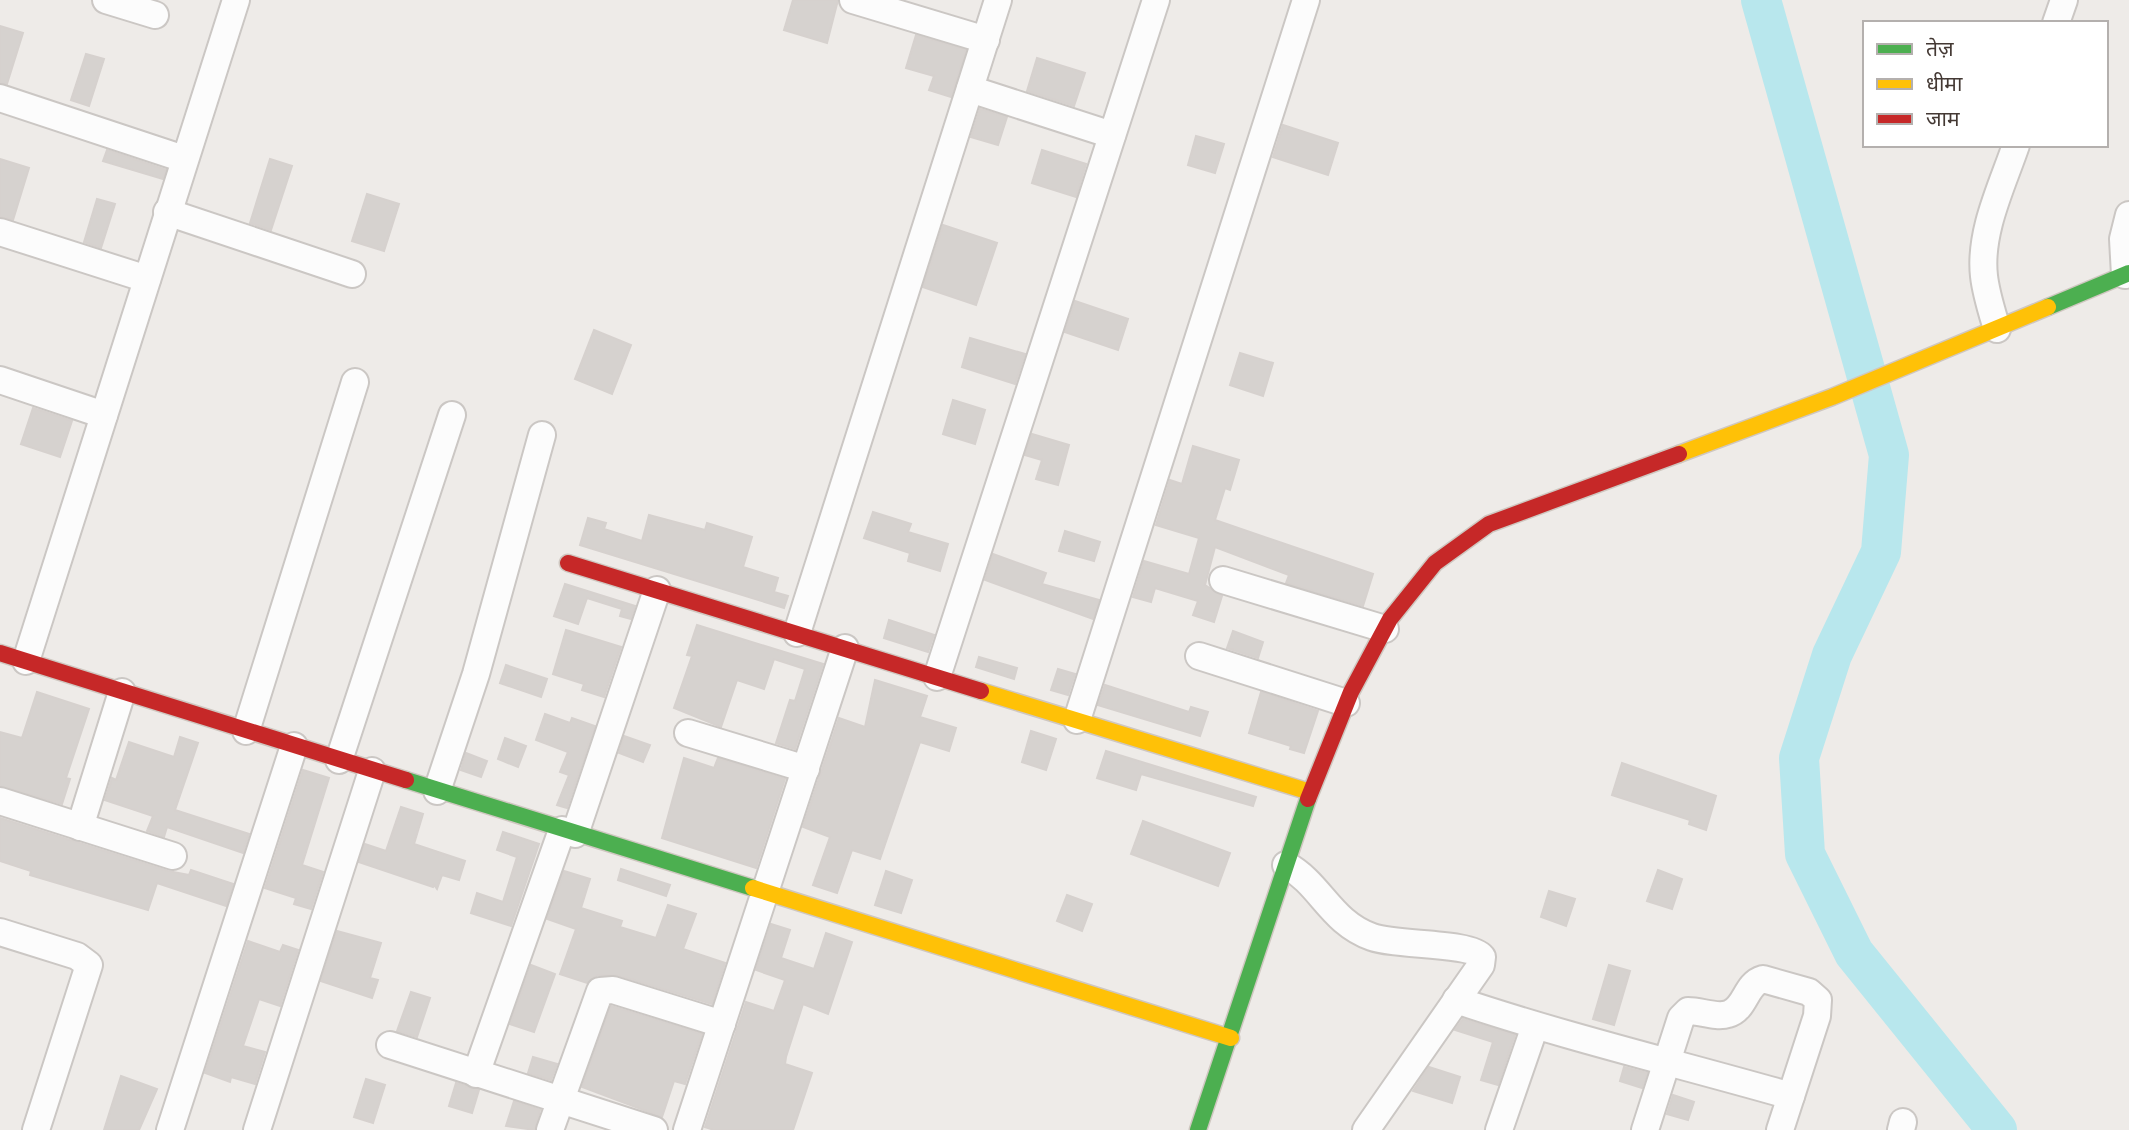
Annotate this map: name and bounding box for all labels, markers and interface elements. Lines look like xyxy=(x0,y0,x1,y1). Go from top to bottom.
legend xyxy=(1863,21,2108,147)
text: तेज़ xyxy=(1926,36,1954,61)
text: धीमा xyxy=(1926,71,1963,96)
text: जाम xyxy=(1926,106,1960,131)

